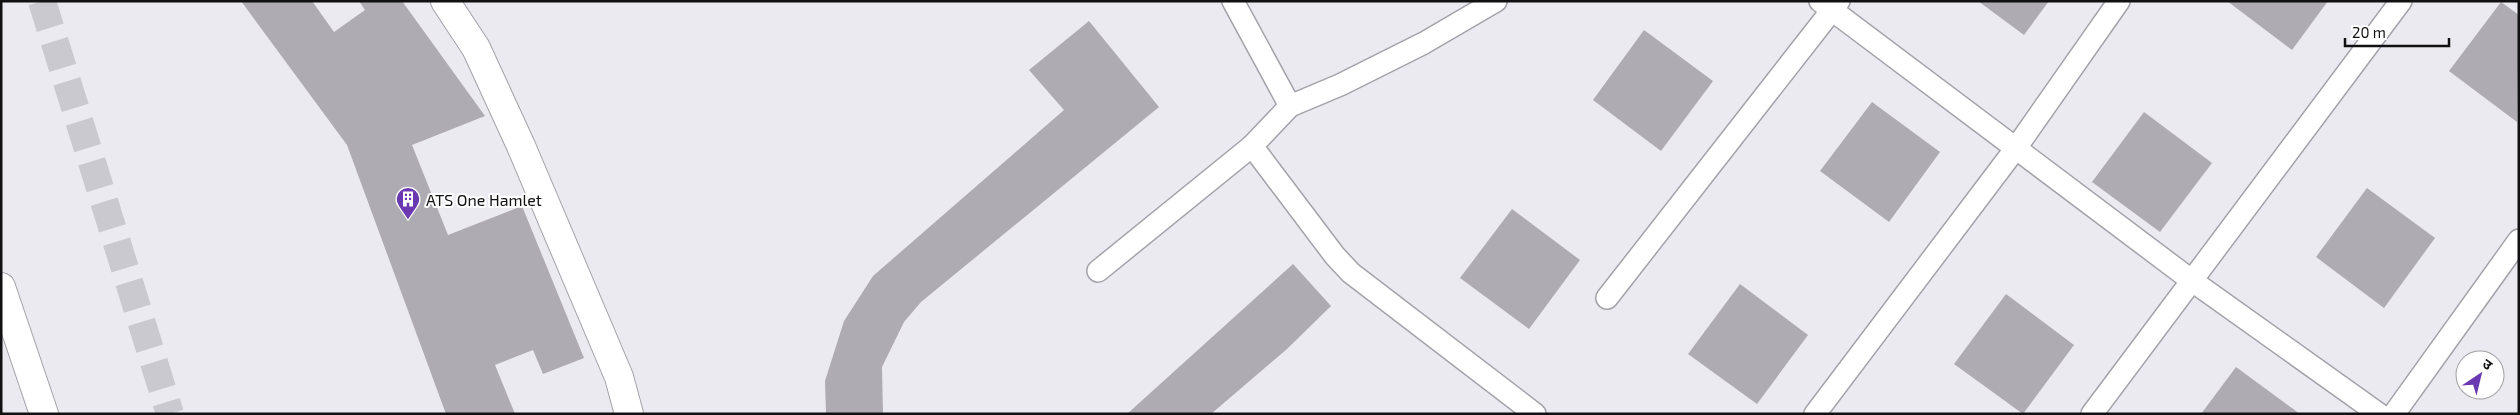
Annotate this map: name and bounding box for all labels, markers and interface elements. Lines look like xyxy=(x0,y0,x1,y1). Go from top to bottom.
scale bar xyxy=(2345,15,2449,47)
text: 20 m xyxy=(2352,23,2386,41)
building icon: ATS One Hamlet xyxy=(395,186,421,220)
place label: ATS One Hamlet xyxy=(426,190,542,209)
north arrow xyxy=(2455,350,2505,400)
text: उ xyxy=(2480,355,2497,374)

